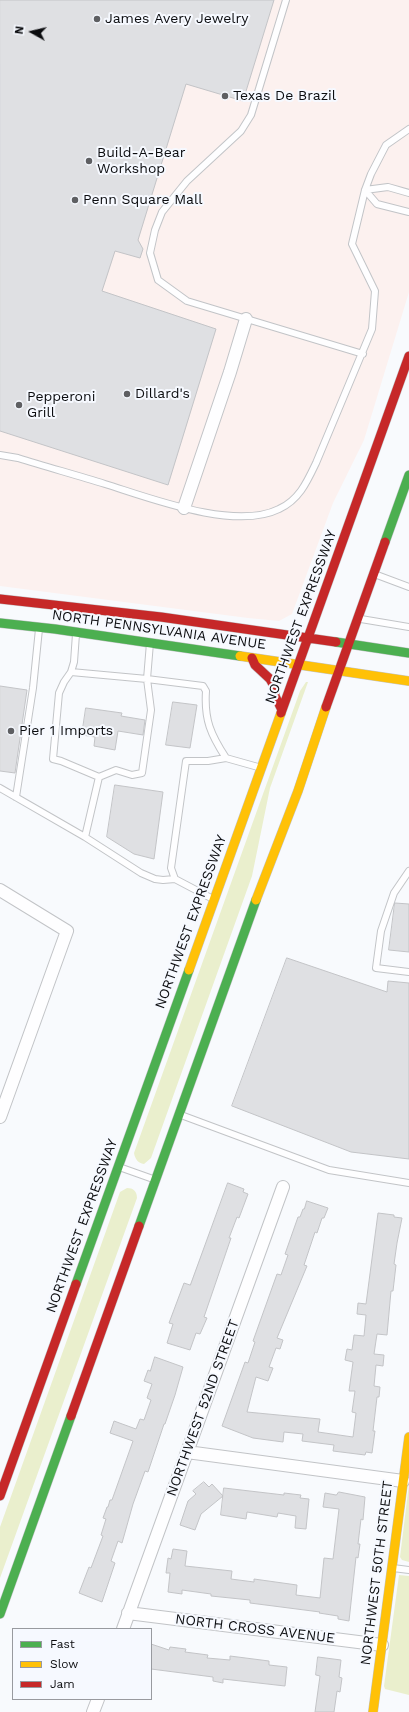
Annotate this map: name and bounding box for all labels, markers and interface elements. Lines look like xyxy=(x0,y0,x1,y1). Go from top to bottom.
place label: James Avery Jewelry xyxy=(105,11,249,27)
north arrow xyxy=(12,12,52,52)
marker: James Avery Jewelry xyxy=(92,14,102,24)
text: N xyxy=(13,25,27,35)
place label: Texas De Brazil xyxy=(233,88,336,104)
marker: Texas De Brazil xyxy=(220,91,230,101)
place label: Build-A-Bear Workshop xyxy=(97,145,185,178)
marker: Build-A-Bear Workshop xyxy=(84,156,94,166)
place label: Penn Square Mall xyxy=(83,192,203,208)
marker: Penn Square Mall xyxy=(70,195,80,205)
place label: Dillard's xyxy=(135,386,190,402)
place label: Pepperoni Grill xyxy=(27,389,95,422)
marker: Dillard's xyxy=(122,389,132,399)
marker: Pepperoni Grill xyxy=(14,400,24,410)
street label: NORTHWEST EXPRESSWAY xyxy=(262,528,340,706)
street label: NORTH PENNSYLVANIA AVENUE xyxy=(51,607,267,653)
place label: Pier 1 Imports xyxy=(19,723,113,739)
marker: Pier 1 Imports xyxy=(6,726,16,736)
street label: NORTHWEST EXPRESSWAY xyxy=(152,833,230,1011)
street label: NORTHWEST EXPRESSWAY xyxy=(43,1137,121,1315)
street label: NORTHWEST 52ND STREET xyxy=(163,1317,243,1499)
street label: NORTHWEST 50TH STREET xyxy=(357,1480,397,1666)
street label: NORTH CROSS AVENUE xyxy=(174,1611,336,1647)
legend xyxy=(12,1628,152,1700)
text: Fast xyxy=(50,1637,75,1651)
text: Slow xyxy=(50,1657,78,1671)
text: Jam xyxy=(50,1677,75,1691)

